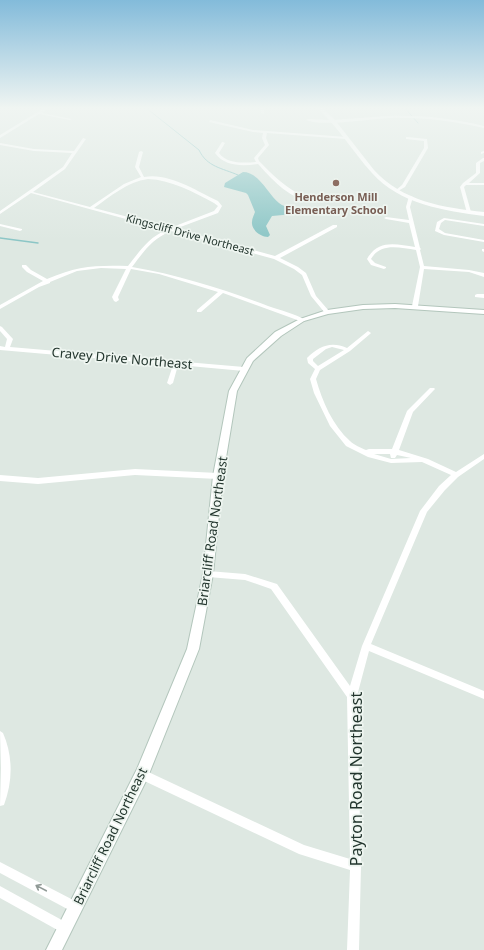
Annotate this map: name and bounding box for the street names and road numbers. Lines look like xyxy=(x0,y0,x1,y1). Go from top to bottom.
street label: Kingscliff Drive Northeast xyxy=(124,210,256,258)
street label: Cravey Drive Northeast xyxy=(51,343,193,373)
street label: Briarcliff Road Northeast xyxy=(193,455,231,607)
street label: Payton Road Northeast xyxy=(345,692,367,866)
street label: Briarcliff Road Northeast xyxy=(69,764,151,908)

